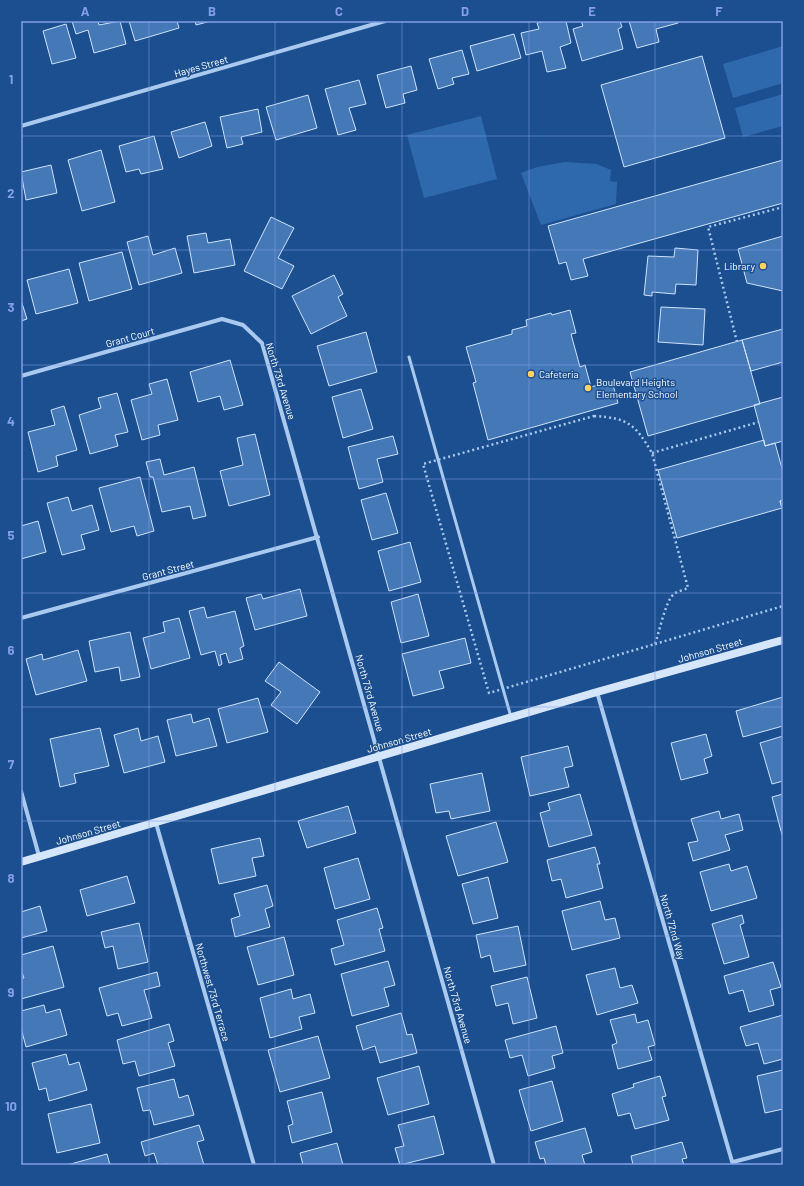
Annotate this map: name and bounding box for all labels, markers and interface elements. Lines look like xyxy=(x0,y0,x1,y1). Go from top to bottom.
text: A xyxy=(81,3,90,19)
text: B xyxy=(208,3,216,19)
text: C xyxy=(335,3,343,19)
text: D xyxy=(461,3,469,19)
text: E xyxy=(588,3,596,19)
text: F xyxy=(715,3,723,19)
street label: Hayes Street xyxy=(173,53,230,79)
text: 1 xyxy=(9,71,13,87)
text: 2 xyxy=(7,185,15,201)
place label: Library xyxy=(724,260,755,272)
marker: Library xyxy=(758,261,768,271)
text: 3 xyxy=(7,299,15,315)
street label: Grant Court xyxy=(104,324,156,350)
street label: North 73rd Avenue xyxy=(264,341,298,421)
place label: Cafeteria xyxy=(539,368,579,380)
marker: Cafeteria xyxy=(526,369,536,379)
place label: Boulevard Heights Elementary School xyxy=(596,376,677,400)
marker: Boulevard Heights Elementary School xyxy=(583,383,593,393)
text: 4 xyxy=(7,413,15,429)
text: 5 xyxy=(7,527,15,543)
street label: Grant Street xyxy=(141,557,196,583)
street label: Johnson Street xyxy=(676,635,744,665)
text: 6 xyxy=(8,642,15,658)
street label: North 73rd Avenue xyxy=(353,653,387,733)
street label: Johnson Street xyxy=(365,725,433,755)
text: 7 xyxy=(8,756,15,772)
street label: Johnson Street xyxy=(54,817,122,847)
text: 8 xyxy=(7,870,15,886)
street label: North 72nd Way xyxy=(658,893,688,962)
street label: Northwest 73rd Terrace xyxy=(193,941,233,1043)
street label: North 73rd Avenue xyxy=(441,965,475,1045)
text: 9 xyxy=(8,984,15,1000)
text: 10 xyxy=(5,1098,17,1114)

